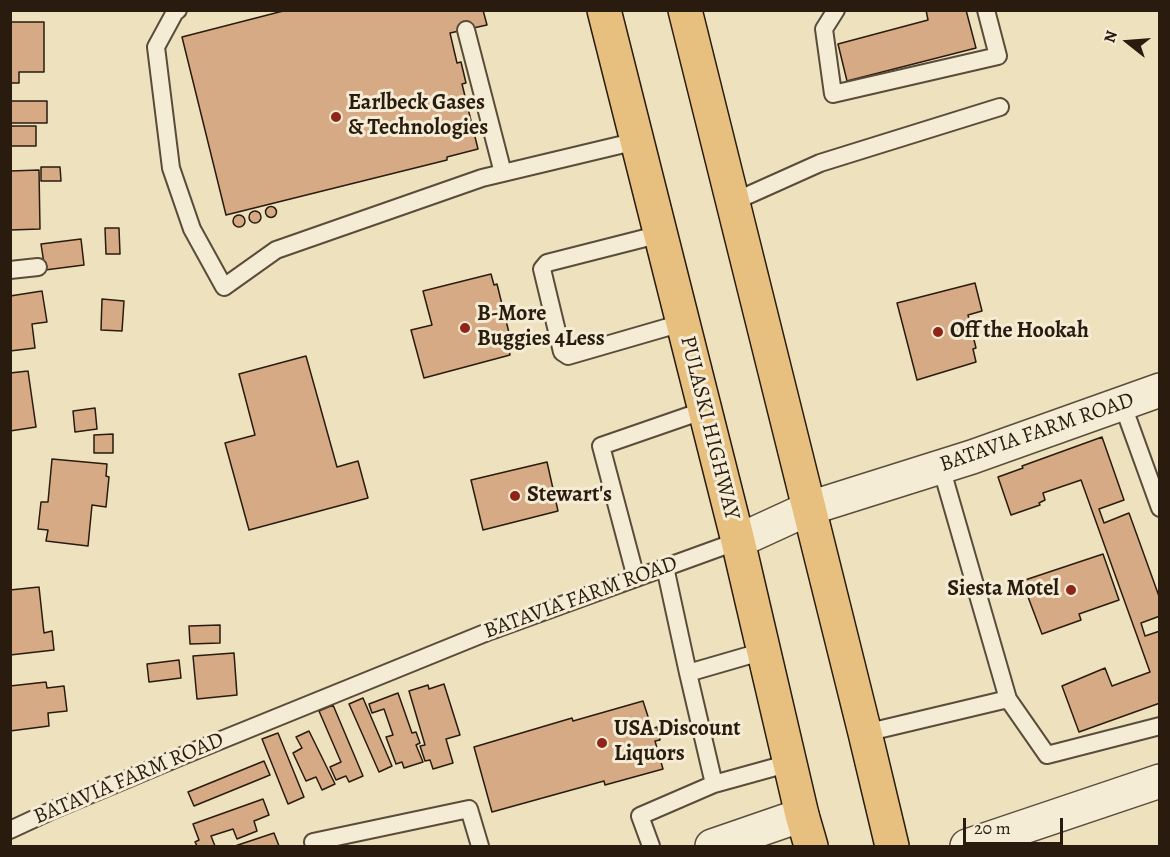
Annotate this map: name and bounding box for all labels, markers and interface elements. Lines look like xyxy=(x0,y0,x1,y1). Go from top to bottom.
north arrow xyxy=(1098,12,1158,72)
text: N xyxy=(1099,28,1123,46)
place label: Earlbeck Gases & Technologies xyxy=(348,91,488,142)
marker: Earlbeck Gases & Technologies xyxy=(329,110,343,124)
place label: B-More Buggies 4Less xyxy=(477,302,605,354)
place label: Off the Hookah xyxy=(950,319,1089,345)
marker: B-More Buggies 4Less xyxy=(458,321,472,335)
marker: Off the Hookah xyxy=(931,325,945,339)
street label: PULASKI HIGHWAY xyxy=(673,333,745,523)
street label: BATAVIA FARM ROAD xyxy=(936,387,1138,479)
place label: Stewart's xyxy=(527,483,612,509)
marker: Stewart's xyxy=(508,489,522,503)
street label: BATAVIA FARM ROAD xyxy=(481,551,681,645)
place label: Siesta Motel xyxy=(947,577,1059,603)
marker: Siesta Motel xyxy=(1064,583,1078,597)
place label: USA Discount Liquors xyxy=(614,717,741,768)
street label: BATAVIA FARM ROAD xyxy=(30,727,228,831)
marker: USA Discount Liquors xyxy=(595,736,609,750)
scale bar xyxy=(966,806,1066,844)
text: 20 m xyxy=(974,816,1011,840)

